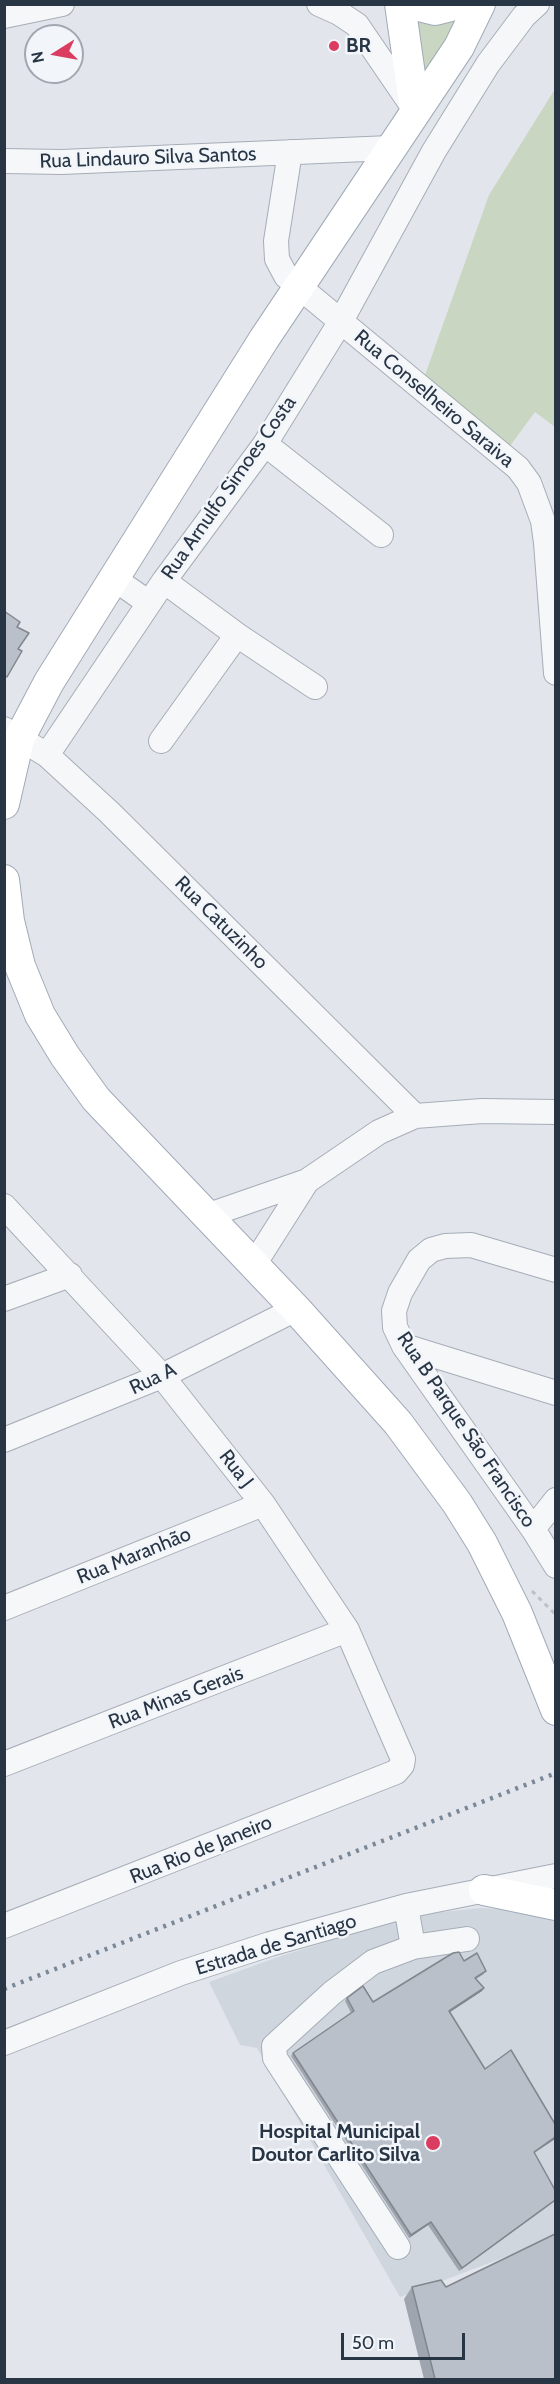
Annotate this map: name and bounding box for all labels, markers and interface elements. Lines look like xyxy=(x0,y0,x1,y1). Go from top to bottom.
north arrow xyxy=(24,24,84,84)
place label: BR xyxy=(346,34,371,58)
marker: BR xyxy=(327,39,341,53)
text: N xyxy=(27,50,48,65)
street label: Rua Lindauro Silva Santos xyxy=(39,142,257,174)
street label: Rua Conselheiro Saraiva xyxy=(349,325,519,473)
street label: Rua Arnulfo Simoes Costa xyxy=(157,392,301,584)
street label: Rua Catuzinho xyxy=(169,871,273,975)
street label: Rua B Parque São Francisco xyxy=(392,1328,540,1532)
street label: Rua A xyxy=(126,1358,180,1400)
street label: Rua J xyxy=(214,1445,258,1493)
street label: Rua Maranhão xyxy=(74,1522,194,1590)
street label: Rua Minas Gerais xyxy=(105,1661,247,1735)
street label: Rua Rio de Janeiro xyxy=(126,1811,276,1889)
street label: Estrada de Santiago xyxy=(193,1909,359,1981)
place label: Hospital Municipal Doutor Carlito Silva xyxy=(251,2120,420,2167)
marker: Hospital Municipal Doutor Carlito Silva xyxy=(424,2134,442,2152)
scale bar xyxy=(344,2321,468,2359)
text: 50 m xyxy=(352,2332,394,2354)

